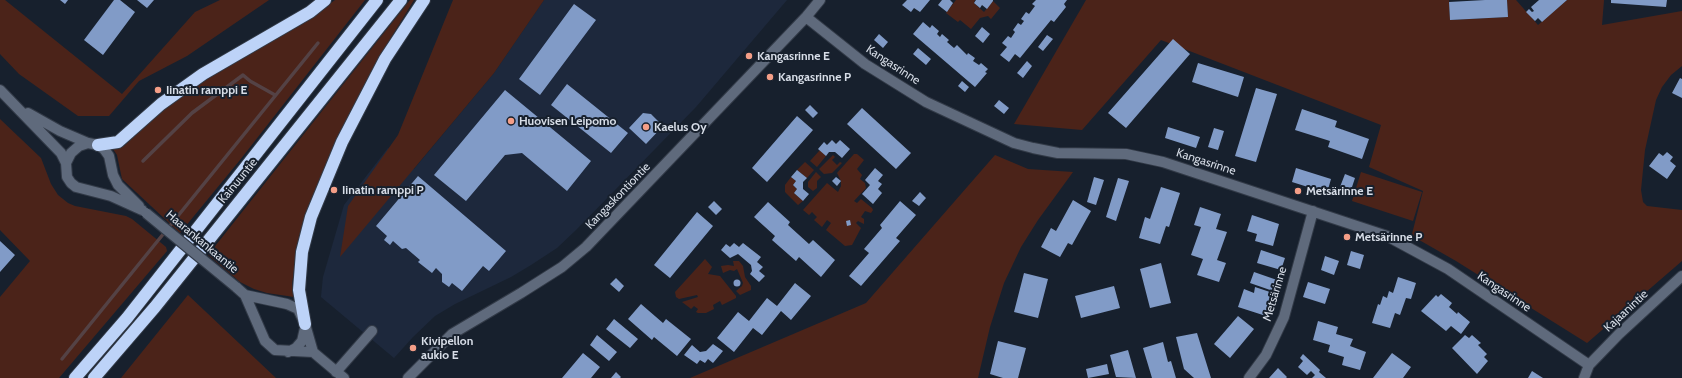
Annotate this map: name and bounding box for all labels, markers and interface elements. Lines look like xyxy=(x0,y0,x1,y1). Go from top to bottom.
street label: Kangasrinne xyxy=(863,42,923,88)
place label: Kangasrinne E xyxy=(757,49,830,63)
marker: Kangasrinne E xyxy=(744,51,754,61)
place label: Kangasrinne P xyxy=(778,70,851,84)
marker: Kangasrinne P xyxy=(765,72,775,82)
place label: Iinatin ramppi E xyxy=(166,83,247,97)
marker: Iinatin ramppi E xyxy=(153,85,163,95)
place label: Huovisen Leipomo xyxy=(519,114,616,128)
marker: Huovisen Leipomo xyxy=(506,116,516,126)
place label: Kaelus Oy xyxy=(654,120,707,134)
marker: Kaelus Oy xyxy=(641,122,651,132)
street label: Kangasrinne xyxy=(1174,146,1238,178)
street label: Kainuuntie xyxy=(215,156,261,206)
street label: Kangaskontiontie xyxy=(583,160,653,232)
place label: Iinatin ramppi P xyxy=(342,183,424,197)
place label: Metsärinne E xyxy=(1306,184,1373,198)
marker: Iinatin ramppi P xyxy=(329,185,339,195)
marker: Metsärinne E xyxy=(1293,186,1303,196)
street label: Haarankankaantie xyxy=(163,208,241,276)
place label: Metsärinne P xyxy=(1355,230,1422,244)
marker: Metsärinne P xyxy=(1342,232,1352,242)
street label: Metsärinne xyxy=(1260,265,1290,323)
street label: Kangasrinne xyxy=(1474,269,1534,315)
street label: Kajaanintie xyxy=(1601,287,1651,335)
place label: Kivipellon aukio E xyxy=(421,334,473,362)
marker: Kivipellon aukio E xyxy=(408,343,418,353)

